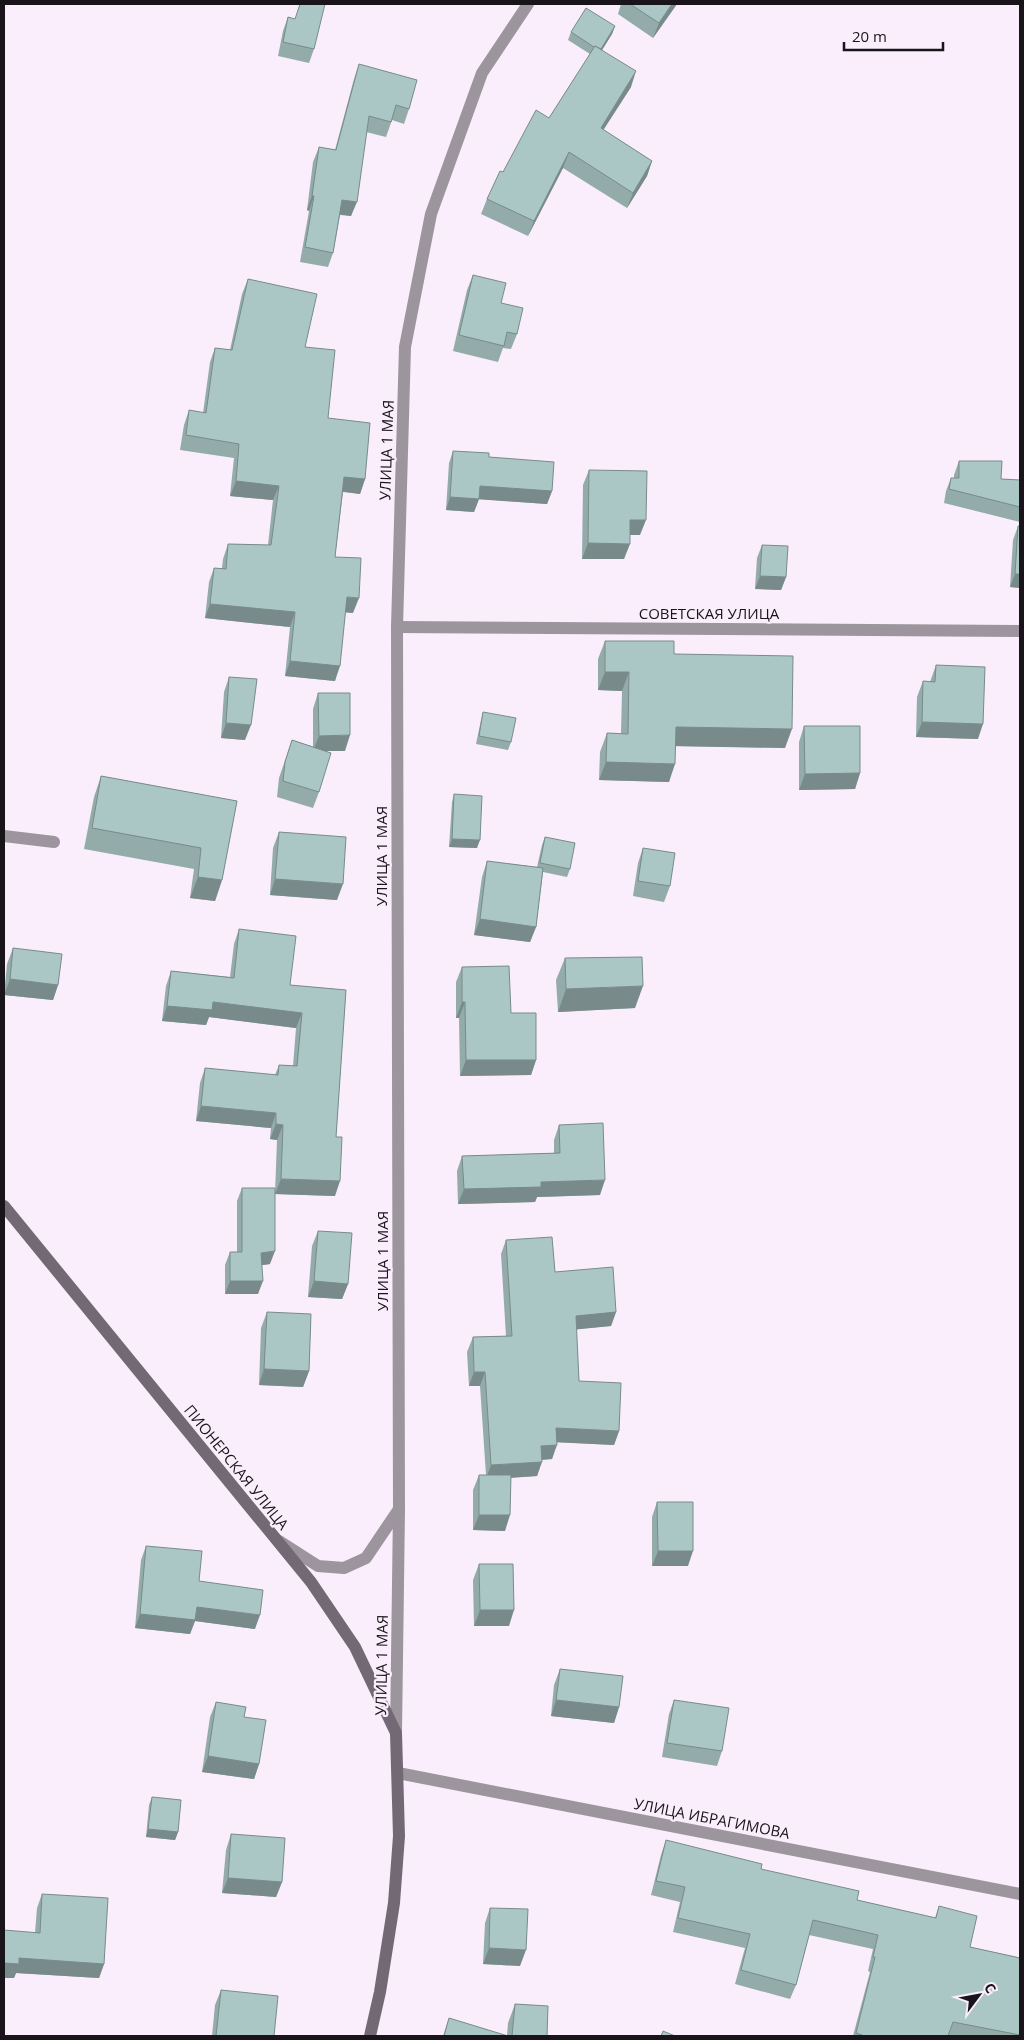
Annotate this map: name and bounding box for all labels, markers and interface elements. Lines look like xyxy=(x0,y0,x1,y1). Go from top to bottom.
scale bar xyxy=(844,20,943,52)
text: 20 m xyxy=(852,26,887,46)
street label: УЛИЦА 1 МАЯ xyxy=(374,399,398,501)
street label: СОВЕТСКАЯ УЛИЦА xyxy=(639,603,780,623)
street label: УЛИЦА 1 МАЯ xyxy=(371,806,391,906)
street label: УЛИЦА 1 МАЯ xyxy=(372,1211,392,1311)
street label: ПИОНЕРСКАЯ УЛИЦА xyxy=(180,1400,294,1534)
street label: УЛИЦА 1 МАЯ xyxy=(370,1615,392,1715)
street label: УЛИЦА ИБРАГИМОВА xyxy=(632,1793,792,1843)
north arrow xyxy=(954,1970,1004,2020)
text: С xyxy=(980,1979,1001,1997)

